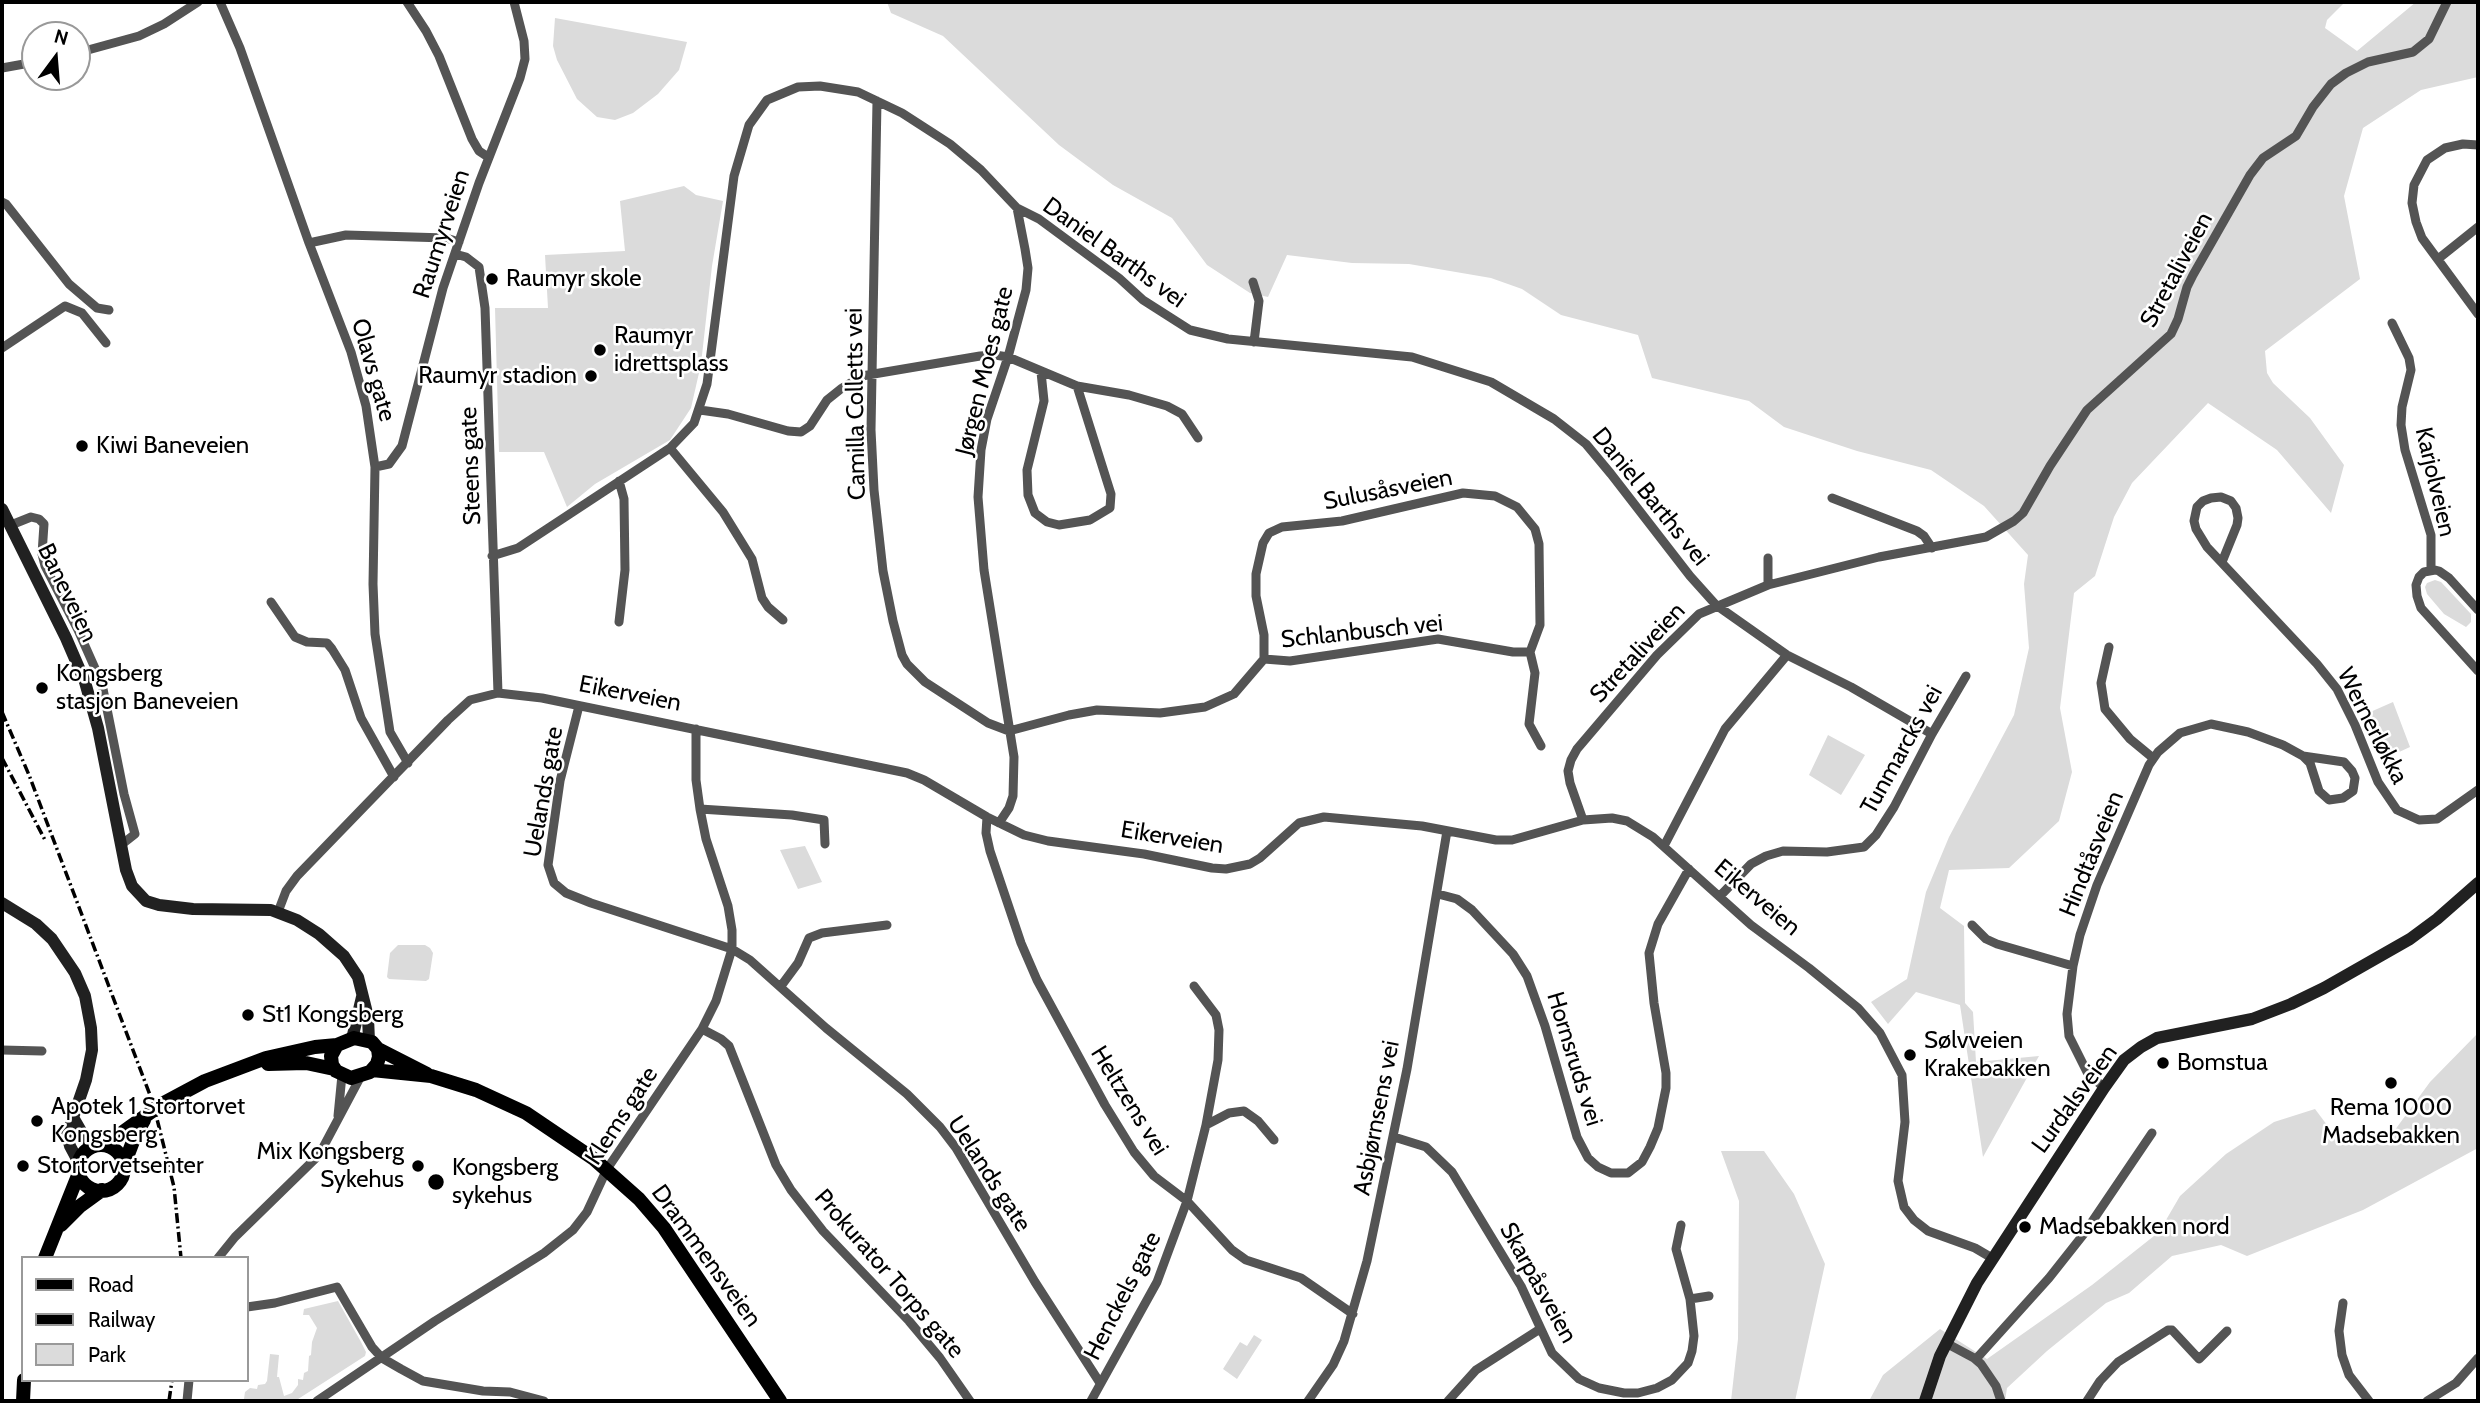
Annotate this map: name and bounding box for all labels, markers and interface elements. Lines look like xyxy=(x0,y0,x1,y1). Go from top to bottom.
north arrow xyxy=(21,21,91,91)
text: N xyxy=(52,24,71,50)
street label: Raumyrveien xyxy=(408,166,476,302)
street label: Daniel Barths vei xyxy=(1037,192,1191,314)
street label: Stretaliveien xyxy=(2135,207,2219,333)
place label: Raumyr skole xyxy=(506,265,641,293)
marker: Raumyr skole xyxy=(484,271,500,287)
street label: Jørgen Moes gate xyxy=(950,284,1020,458)
street label: Camilla Colletts vei xyxy=(840,308,872,500)
street label: Olavs gate xyxy=(345,315,401,425)
place label: Raumyr idrettsplass xyxy=(614,322,729,378)
marker: Raumyr idrettsplass xyxy=(592,342,608,358)
place label: Raumyr stadion xyxy=(418,362,577,390)
marker: Raumyr stadion xyxy=(583,368,599,384)
street label: Steens gate xyxy=(455,406,487,526)
street label: Daniel Barths vei xyxy=(1585,422,1715,572)
street label: Karjolveien xyxy=(2408,425,2462,539)
place label: Kiwi Baneveien xyxy=(96,432,249,460)
marker: Kiwi Baneveien xyxy=(74,438,90,454)
street label: Sulusåsveien xyxy=(1321,463,1455,517)
street label: Baneveien xyxy=(31,539,103,647)
street label: Stretaliveien xyxy=(1584,597,1692,709)
street label: Schlanbusch vei xyxy=(1280,609,1444,655)
place label: Kongsberg stasjon Baneveien xyxy=(56,660,239,716)
street label: Wernerløkka xyxy=(2330,663,2414,789)
street label: Eikerveien xyxy=(576,670,684,718)
marker: Kongsberg stasjon Baneveien xyxy=(34,680,50,696)
street label: Tunmarcks vei xyxy=(1855,681,1949,819)
street label: Uelands gate xyxy=(518,724,570,860)
street label: Hindtåsveien xyxy=(2054,787,2130,921)
street label: Eikerveien xyxy=(1119,816,1225,860)
street label: Eikerveien xyxy=(1708,854,1806,942)
street label: Hornsruds vei xyxy=(1540,989,1608,1129)
place label: St1 Kongsberg xyxy=(262,1001,403,1029)
marker: St1 Kongsberg xyxy=(240,1007,256,1023)
place label: Sølvveien Krakebakken xyxy=(1924,1027,2051,1083)
street label: Asbjørnsens vei xyxy=(1348,1038,1406,1198)
street label: Lurdalsveien xyxy=(2026,1039,2124,1159)
street label: Heltzens vei xyxy=(1084,1041,1174,1161)
marker: Sølvveien Krakebakken xyxy=(1902,1047,1918,1063)
place label: Bomstua xyxy=(2177,1049,2268,1077)
marker: Bomstua xyxy=(2155,1055,2171,1071)
street label: Klems gate xyxy=(580,1061,664,1171)
marker: Rema 1000 Madsebakken xyxy=(2383,1075,2399,1091)
place label: Apotek 1 Stortorvet Kongsberg xyxy=(51,1093,245,1149)
place label: Rema 1000 Madsebakken xyxy=(2322,1094,2460,1150)
street label: Uelands gate xyxy=(941,1111,1037,1237)
marker: Apotek 1 Stortorvet Kongsberg xyxy=(29,1113,45,1129)
place label: Mix Kongsberg Sykehus xyxy=(257,1138,404,1194)
place label: Stortorvetsenter xyxy=(37,1152,203,1180)
place label: Kongsberg sykehus xyxy=(452,1154,558,1210)
marker: Stortorvetsenter xyxy=(15,1158,31,1174)
marker: Mix Kongsberg Sykehus xyxy=(410,1158,426,1174)
marker: Kongsberg sykehus xyxy=(426,1172,446,1192)
street label: Drammensveien xyxy=(645,1179,767,1333)
street label: Prokurator Torps gate xyxy=(808,1184,970,1364)
place label: Madsebakken nord xyxy=(2039,1213,2230,1241)
street label: Skarpåsveien xyxy=(1493,1218,1583,1348)
marker: Madsebakken nord xyxy=(2017,1219,2033,1235)
street label: Henckels gate xyxy=(1078,1227,1168,1365)
legend xyxy=(21,1256,248,1382)
text: Road xyxy=(88,1272,134,1297)
text: Railway xyxy=(88,1307,155,1332)
text: Park xyxy=(88,1342,126,1367)

